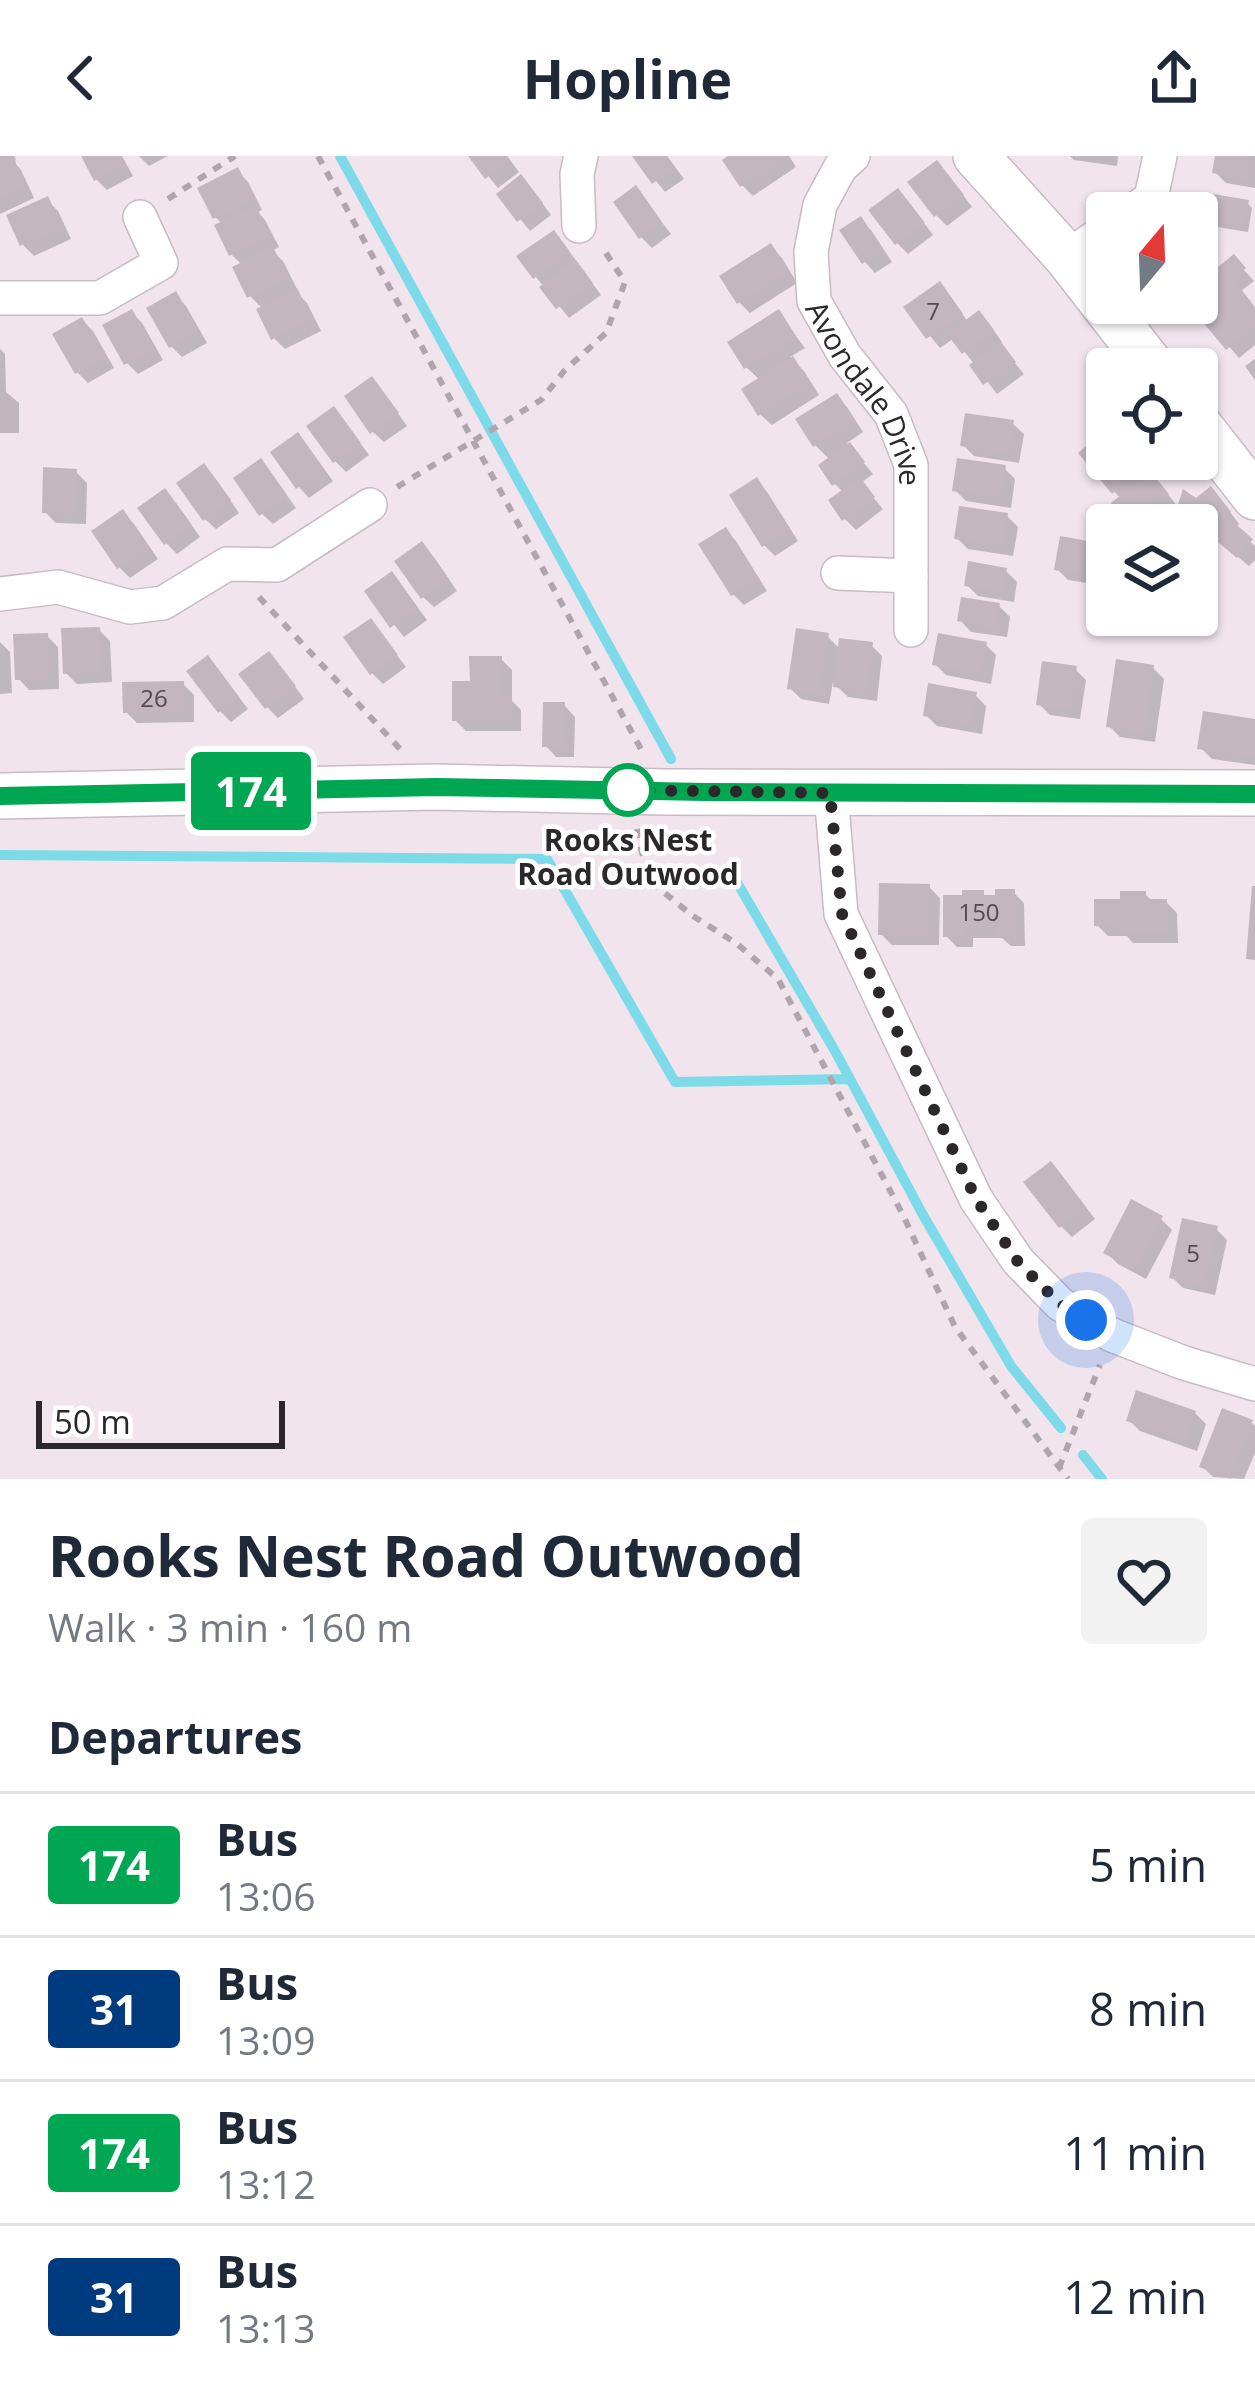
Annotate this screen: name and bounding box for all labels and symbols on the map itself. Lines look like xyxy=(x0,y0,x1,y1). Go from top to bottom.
north arrow xyxy=(1086,192,1218,324)
street label: Avondale Drive xyxy=(797,292,932,486)
house number: 7 xyxy=(926,294,940,327)
house number: 26 xyxy=(140,681,168,714)
line badge: 174 xyxy=(182,752,320,830)
marker: Rooks Nest Road Outwood xyxy=(603,765,653,815)
place label: Rooks Nest Road Outwood xyxy=(517,819,739,894)
house number: 150 xyxy=(958,895,1000,928)
house number: 5 xyxy=(1186,1236,1200,1269)
your location xyxy=(1056,1290,1116,1350)
scale bar xyxy=(36,1395,285,1448)

